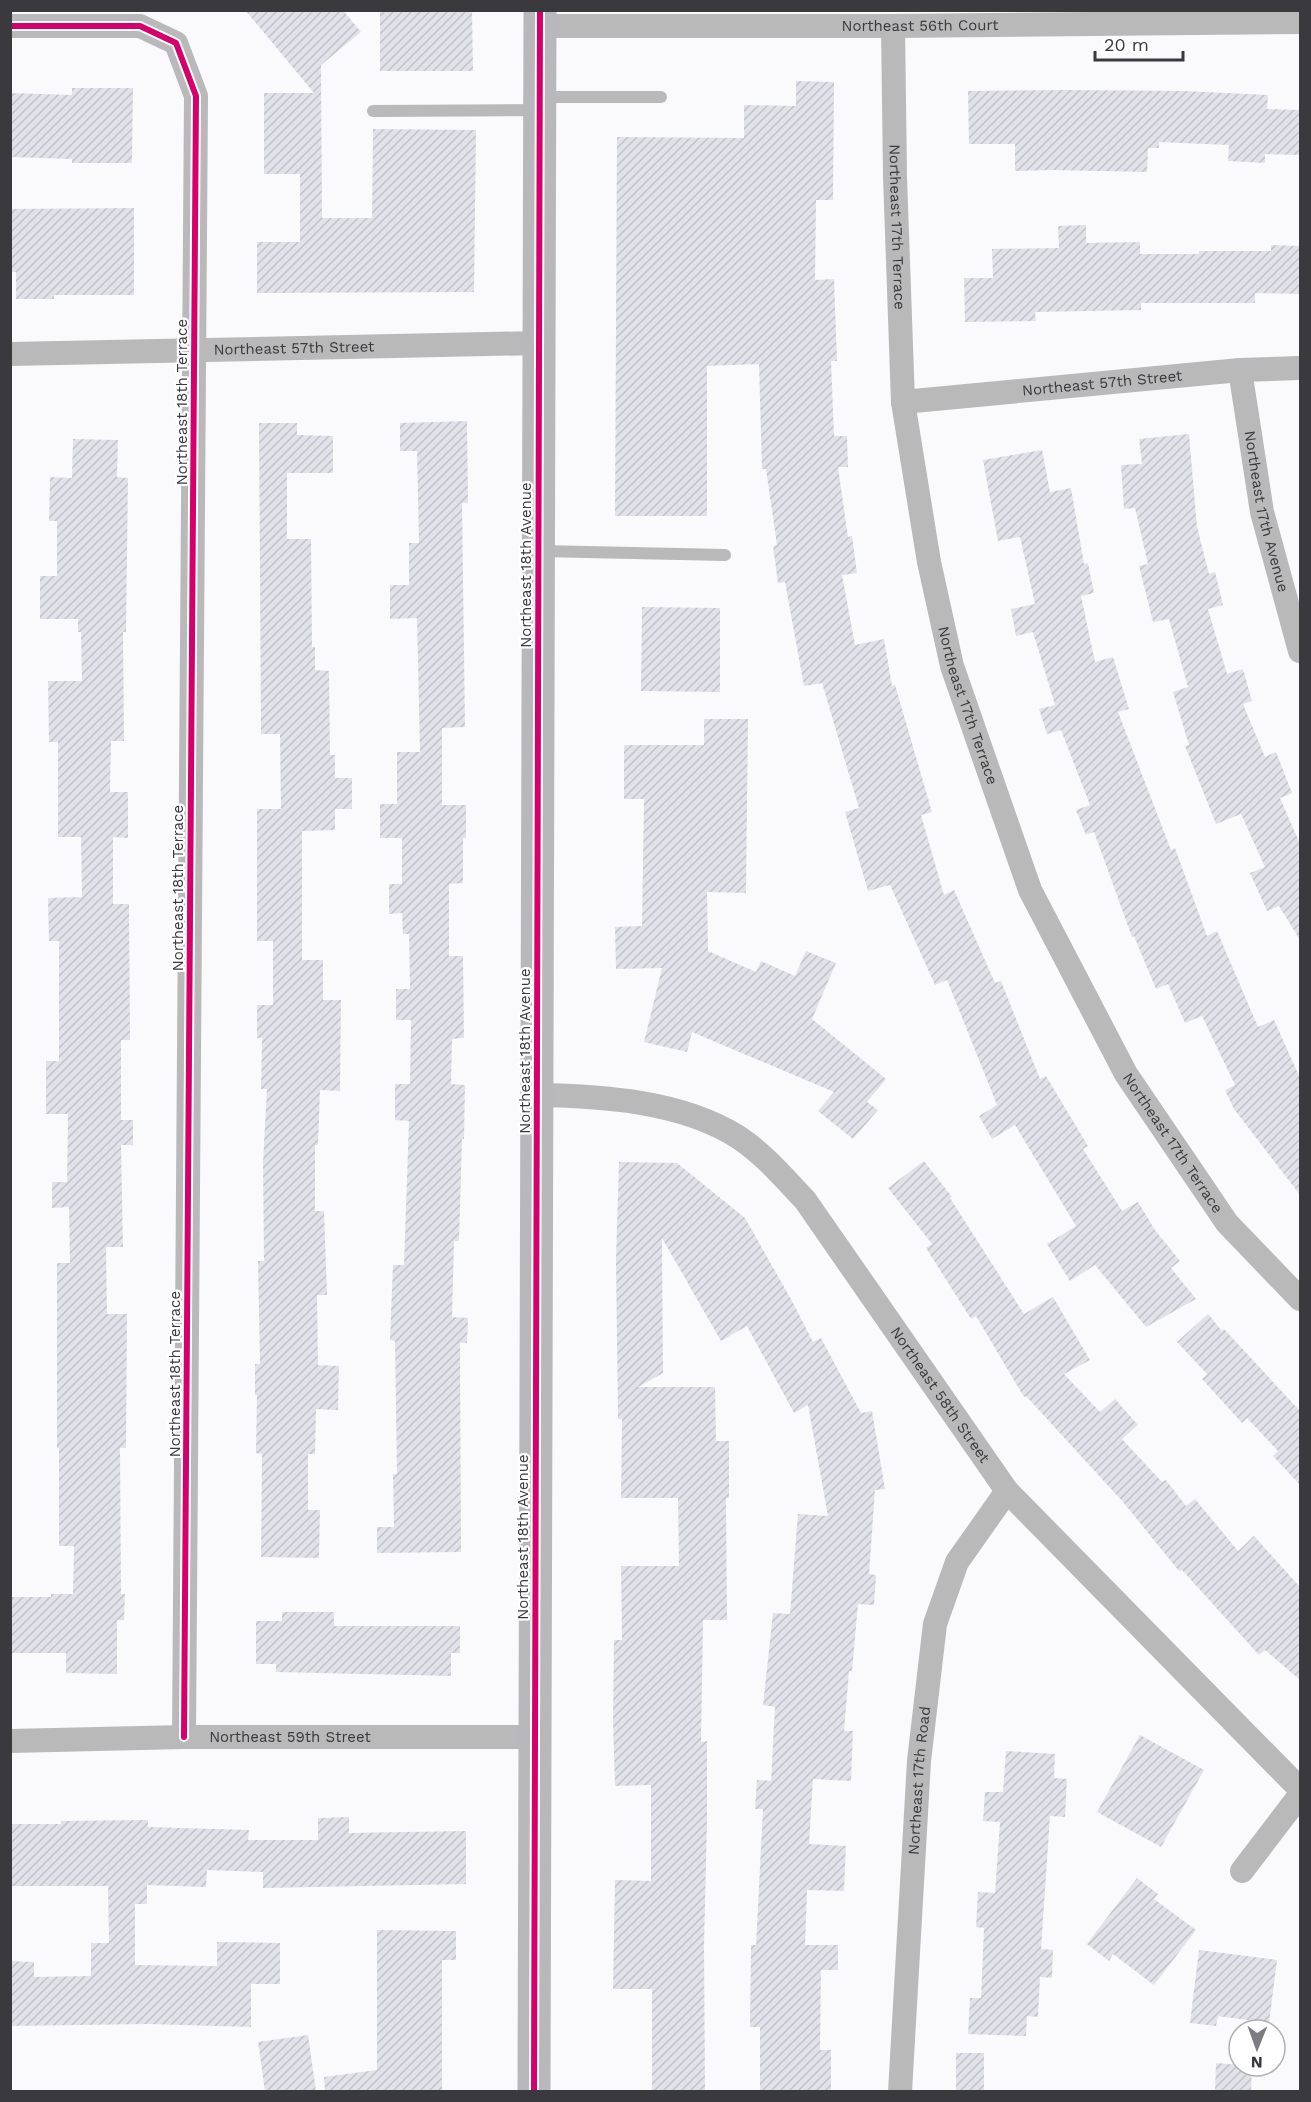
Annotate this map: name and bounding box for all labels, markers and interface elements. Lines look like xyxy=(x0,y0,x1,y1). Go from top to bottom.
street label: Northeast 56th Court xyxy=(842,16,999,35)
scale bar xyxy=(1095,24,1184,62)
text: 20 m xyxy=(1104,34,1149,55)
street label: Northeast 17th Terrace xyxy=(886,144,909,310)
street label: Northeast 18th Terrace xyxy=(173,319,191,485)
street label: Northeast 57th Street xyxy=(213,337,375,359)
street label: Northeast 57th Street xyxy=(1021,366,1184,400)
street label: Northeast 17th Avenue xyxy=(1241,429,1292,594)
street label: Northeast 18th Avenue xyxy=(517,482,535,648)
street label: Northeast 17th Terrace xyxy=(934,624,1002,787)
street label: Northeast 18th Terrace xyxy=(169,805,187,971)
street label: Northeast 18th Avenue xyxy=(516,968,534,1134)
street label: Northeast 17th Terrace xyxy=(1119,1070,1227,1217)
street label: Northeast 18th Terrace xyxy=(166,1291,184,1457)
street label: Northeast 58th Street xyxy=(887,1323,994,1467)
street label: Northeast 18th Avenue xyxy=(514,1454,532,1620)
street label: Northeast 17th Road xyxy=(905,1705,934,1855)
street label: Northeast 59th Street xyxy=(209,1728,371,1746)
north arrow xyxy=(1227,2018,1287,2078)
text: N xyxy=(1251,2053,1263,2072)

